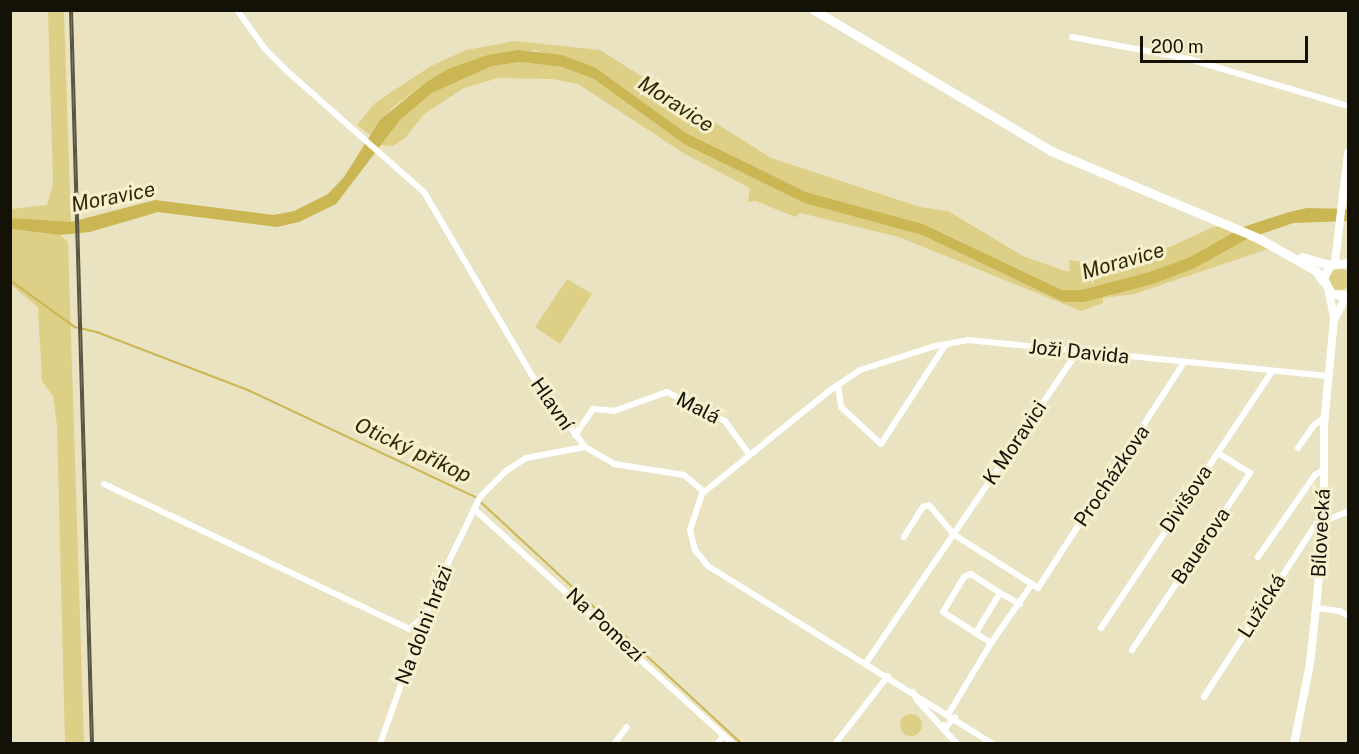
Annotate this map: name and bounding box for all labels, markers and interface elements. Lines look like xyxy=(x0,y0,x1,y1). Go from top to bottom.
scale bar xyxy=(1143,24,1311,62)
text: 200 m xyxy=(1151,36,1204,57)
water label: Moravice xyxy=(633,70,719,138)
water label: Moravice xyxy=(69,177,157,217)
water label: Moravice xyxy=(1079,237,1167,285)
street label: Joži Davida xyxy=(1028,335,1130,369)
street label: Hlavní xyxy=(525,373,579,435)
street label: Malá xyxy=(672,387,724,429)
street label: K Moravici xyxy=(978,396,1052,490)
water label: Otický příkop xyxy=(351,412,475,488)
street label: Procházkova xyxy=(1069,421,1155,531)
street label: Divišova xyxy=(1155,461,1217,537)
street label: Bílovecká xyxy=(1307,488,1335,578)
street label: Bauerova xyxy=(1167,503,1235,589)
street label: Na dolni hrázi xyxy=(390,562,458,688)
street label: Lužická xyxy=(1233,570,1291,642)
street label: Na Pomezí xyxy=(561,583,649,667)

